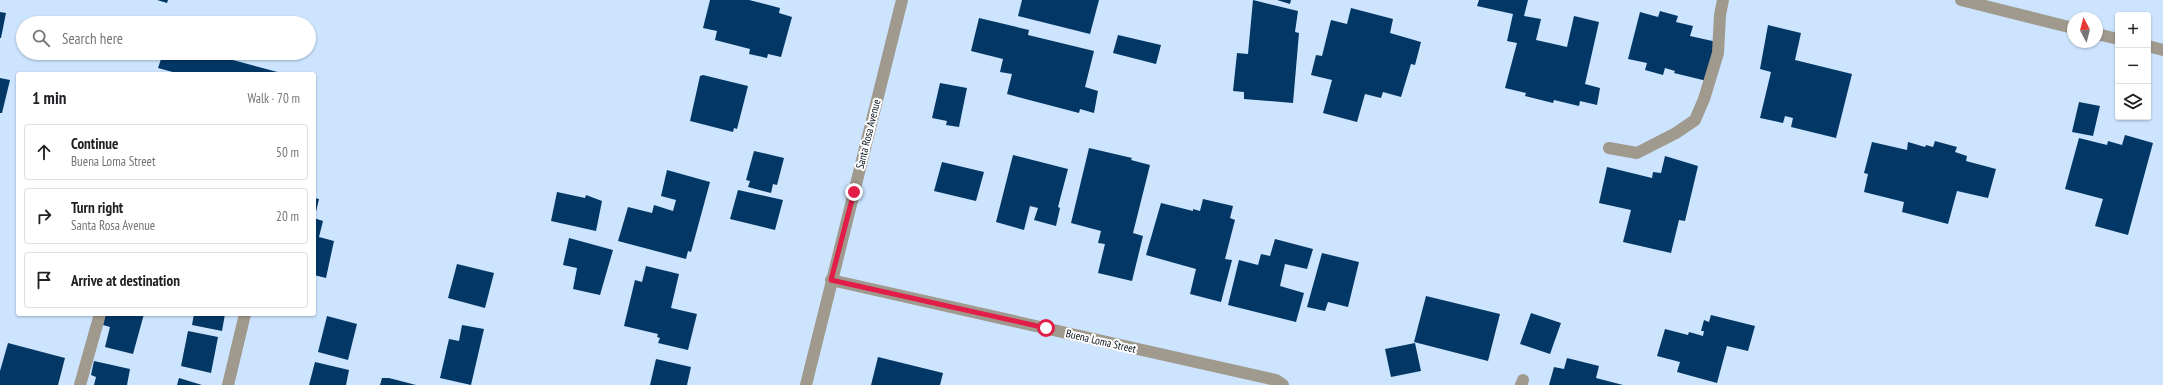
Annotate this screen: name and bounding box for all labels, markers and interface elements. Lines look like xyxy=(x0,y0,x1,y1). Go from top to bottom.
north arrow xyxy=(2067,12,2103,48)
map controls xyxy=(2115,12,2151,120)
button: + xyxy=(2115,12,2151,48)
search box xyxy=(16,16,316,60)
icon: search xyxy=(30,27,52,49)
text: Search here xyxy=(62,29,123,48)
button: − xyxy=(2115,48,2151,84)
button: layers xyxy=(2115,84,2151,120)
text: 1 min xyxy=(32,87,66,109)
text: Walk · 70 m xyxy=(248,90,300,107)
street label: Santa Rosa Avenue xyxy=(853,97,884,170)
text: Continue xyxy=(71,134,118,153)
icon: ahead xyxy=(33,141,55,163)
text: 50 m xyxy=(276,144,299,161)
text: Buena Loma Street xyxy=(71,153,156,170)
route end xyxy=(845,183,863,201)
text: Turn right xyxy=(71,198,123,217)
icon: right xyxy=(33,205,55,227)
text: 20 m xyxy=(276,208,299,225)
text: Santa Rosa Avenue xyxy=(71,217,155,234)
icon: arrive xyxy=(33,269,55,291)
text: Arrive at destination xyxy=(71,271,180,290)
route start xyxy=(1037,319,1055,337)
street label: Buena Loma Street xyxy=(1065,326,1137,356)

